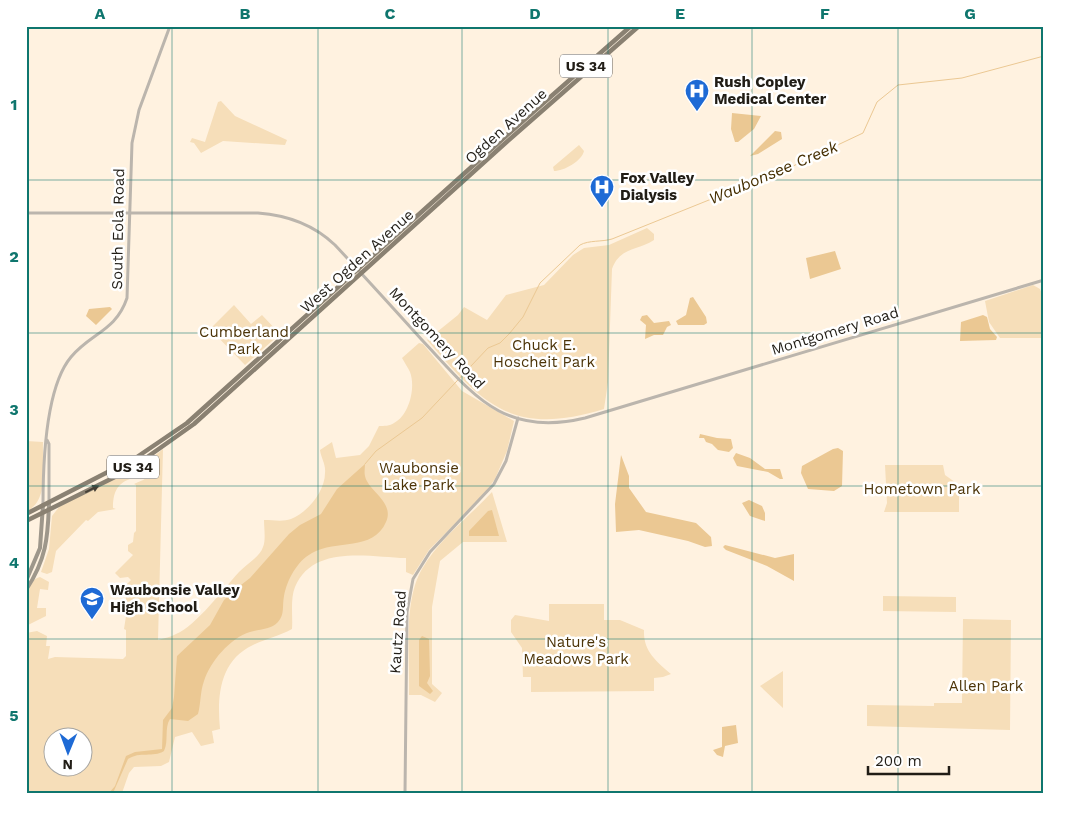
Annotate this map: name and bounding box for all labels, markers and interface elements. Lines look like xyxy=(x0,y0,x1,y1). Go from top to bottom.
text: A xyxy=(95,4,106,23)
text: B xyxy=(240,4,251,23)
text: C xyxy=(385,4,396,23)
text: D xyxy=(529,4,541,23)
text: E xyxy=(675,4,685,23)
text: F xyxy=(820,4,830,23)
text: G xyxy=(964,4,976,23)
road number: US 34 xyxy=(560,54,612,78)
place label: Rush Copley Medical Center xyxy=(714,73,827,108)
hospital icon: Rush Copley Medical Center xyxy=(684,78,710,112)
street label: Ogden Avenue xyxy=(461,84,551,168)
text: 1 xyxy=(11,95,17,114)
water label: Waubonsee Creek xyxy=(706,136,842,208)
street label: South Eola Road xyxy=(108,168,128,290)
place label: Fox Valley Dialysis xyxy=(620,169,695,204)
hospital icon: Fox Valley Dialysis xyxy=(589,174,615,208)
street label: West Ogden Avenue xyxy=(297,205,417,317)
text: 2 xyxy=(9,247,19,266)
street label: Montgomery Road xyxy=(385,283,489,393)
street label: Montgomery Road xyxy=(769,303,901,359)
park label: Cumberland Park xyxy=(199,323,289,358)
park label: Chuck E. Hoscheit Park xyxy=(493,336,595,371)
text: 3 xyxy=(9,400,19,419)
road number: US 34 xyxy=(107,456,159,478)
park label: Waubonsie Lake Park xyxy=(379,459,459,494)
park label: Hometown Park xyxy=(864,480,981,498)
one-way arrow xyxy=(85,485,99,493)
text: 4 xyxy=(9,553,19,572)
place label: Waubonsie Valley High School xyxy=(110,581,240,616)
school or university icon: Waubonsie Valley High School xyxy=(79,586,105,620)
street label: Kautz Road xyxy=(386,590,410,674)
park label: Nature's Meadows Park xyxy=(523,633,629,668)
park label: Allen Park xyxy=(949,677,1024,695)
text: 5 xyxy=(9,706,19,725)
north arrow xyxy=(42,726,92,776)
scale bar xyxy=(868,744,949,776)
text: 200 m xyxy=(875,752,922,770)
text: N xyxy=(62,757,73,773)

